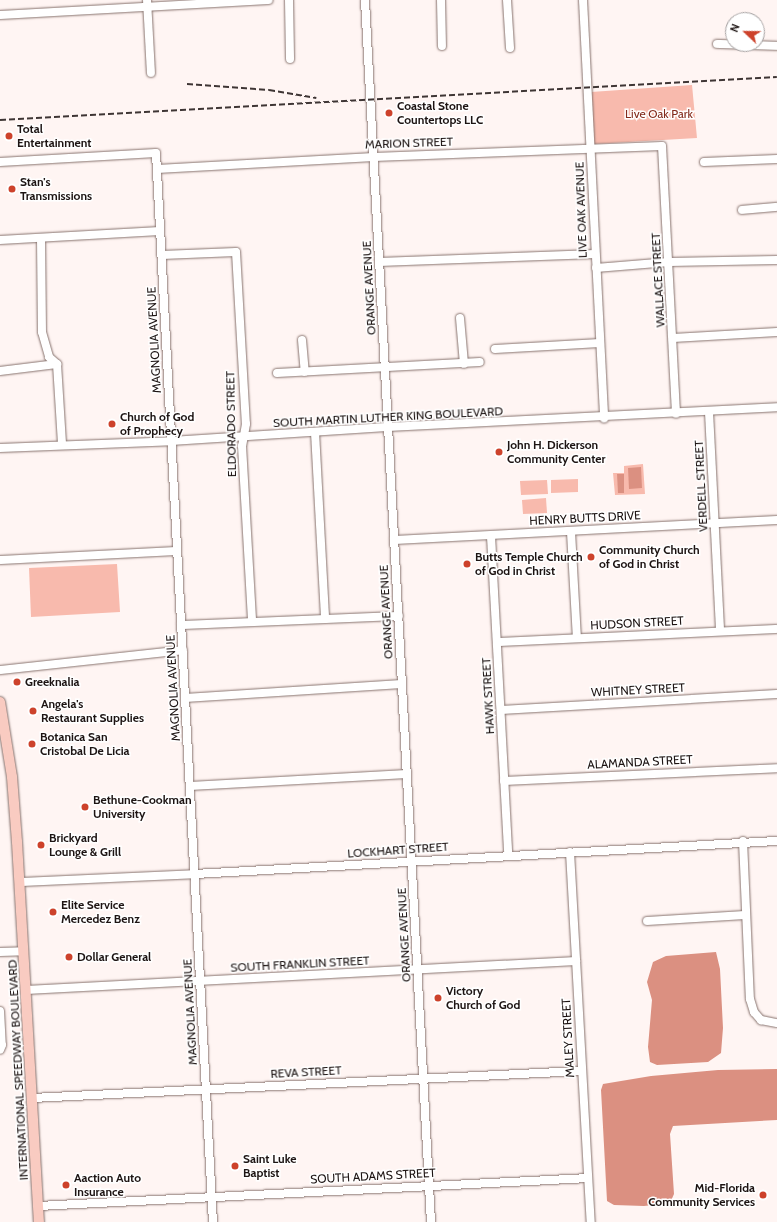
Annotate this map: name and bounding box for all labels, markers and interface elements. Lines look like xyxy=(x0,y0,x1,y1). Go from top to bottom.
north arrow xyxy=(725,12,765,52)
text: N xyxy=(727,22,743,34)
place label: Coastal Stone Countertops LLC xyxy=(397,99,483,127)
park label: Live Oak Park xyxy=(625,107,693,121)
marker: Coastal Stone Countertops LLC xyxy=(384,108,394,118)
place label: Total Entertainment xyxy=(17,122,91,150)
marker: Total Entertainment xyxy=(4,131,14,141)
street label: MARION STREET xyxy=(365,134,453,152)
street label: LIVE OAK AVENUE xyxy=(572,162,590,258)
place label: Stan's Transmissions xyxy=(20,175,92,203)
marker: Stan's Transmissions xyxy=(7,184,17,194)
street label: WALLACE STREET xyxy=(648,232,668,328)
street label: ORANGE AVENUE xyxy=(359,241,379,335)
street label: MAGNOLIA AVENUE xyxy=(144,286,164,394)
street label: ELDORADO STREET xyxy=(223,371,239,477)
street label: SOUTH MARTIN LUTHER KING BOULEVARD xyxy=(273,404,503,430)
place label: Church of God of Prophecy xyxy=(120,410,194,438)
marker: Church of God of Prophecy xyxy=(107,419,117,429)
place label: John H. Dickerson Community Center xyxy=(507,438,605,466)
street label: VERDELL STREET xyxy=(691,440,711,532)
marker: John H. Dickerson Community Center xyxy=(494,447,504,457)
street label: HENRY BUTTS DRIVE xyxy=(529,508,641,528)
place label: Community Church of God in Christ xyxy=(599,543,700,571)
place label: Butts Temple Church of God in Christ xyxy=(475,550,583,578)
marker: Community Church of God in Christ xyxy=(586,552,596,562)
marker: Butts Temple Church of God in Christ xyxy=(462,559,472,569)
street label: ORANGE AVENUE xyxy=(376,565,396,659)
street label: HUDSON STREET xyxy=(590,613,684,633)
street label: MAGNOLIA AVENUE xyxy=(163,634,183,742)
street label: HAWK STREET xyxy=(479,657,497,735)
place label: Greeknalia xyxy=(25,675,80,689)
marker: Greeknalia xyxy=(12,677,22,687)
street label: WHITNEY STREET xyxy=(591,680,685,700)
place label: Angela's Restaurant Supplies xyxy=(41,697,144,725)
marker: Angela's Restaurant Supplies xyxy=(28,706,38,716)
place label: Botanica San Cristobal De Licia xyxy=(40,730,130,758)
marker: Botanica San Cristobal De Licia xyxy=(27,739,37,749)
street label: ALAMANDA STREET xyxy=(587,752,693,772)
place label: Bethune-Cookman University xyxy=(93,793,192,821)
marker: Bethune-Cookman University xyxy=(80,802,90,812)
place label: Brickyard Lounge & Grill xyxy=(49,831,121,859)
street label: LOCKHART STREET xyxy=(347,839,449,861)
marker: Brickyard Lounge & Grill xyxy=(36,840,46,850)
street label: ORANGE AVENUE xyxy=(394,888,414,982)
place label: Elite Service Mercedez Benz xyxy=(61,898,140,926)
marker: Elite Service Mercedez Benz xyxy=(48,907,58,917)
place label: Dollar General xyxy=(77,950,151,964)
marker: Dollar General xyxy=(64,952,74,962)
street label: SOUTH FRANKLIN STREET xyxy=(230,953,370,975)
street label: MAGNOLIA AVENUE xyxy=(180,958,200,1066)
street label: INTERNATIONAL SPEEDWAY BOULEVARD xyxy=(5,959,31,1181)
place label: Victory Church of God xyxy=(446,984,520,1012)
marker: Victory Church of God xyxy=(433,993,443,1003)
street label: MALEY STREET xyxy=(559,998,577,1078)
street label: REVA STREET xyxy=(270,1063,342,1081)
place label: Saint Luke Baptist xyxy=(243,1152,296,1180)
marker: Saint Luke Baptist xyxy=(230,1161,240,1171)
street label: SOUTH ADAMS STREET xyxy=(310,1166,436,1186)
place label: Aaction Auto Insurance xyxy=(74,1171,141,1199)
marker: Aaction Auto Insurance xyxy=(61,1180,71,1190)
place label: Mid-Florida Community Services xyxy=(648,1181,755,1209)
marker: Mid-Florida Community Services xyxy=(758,1190,768,1200)

